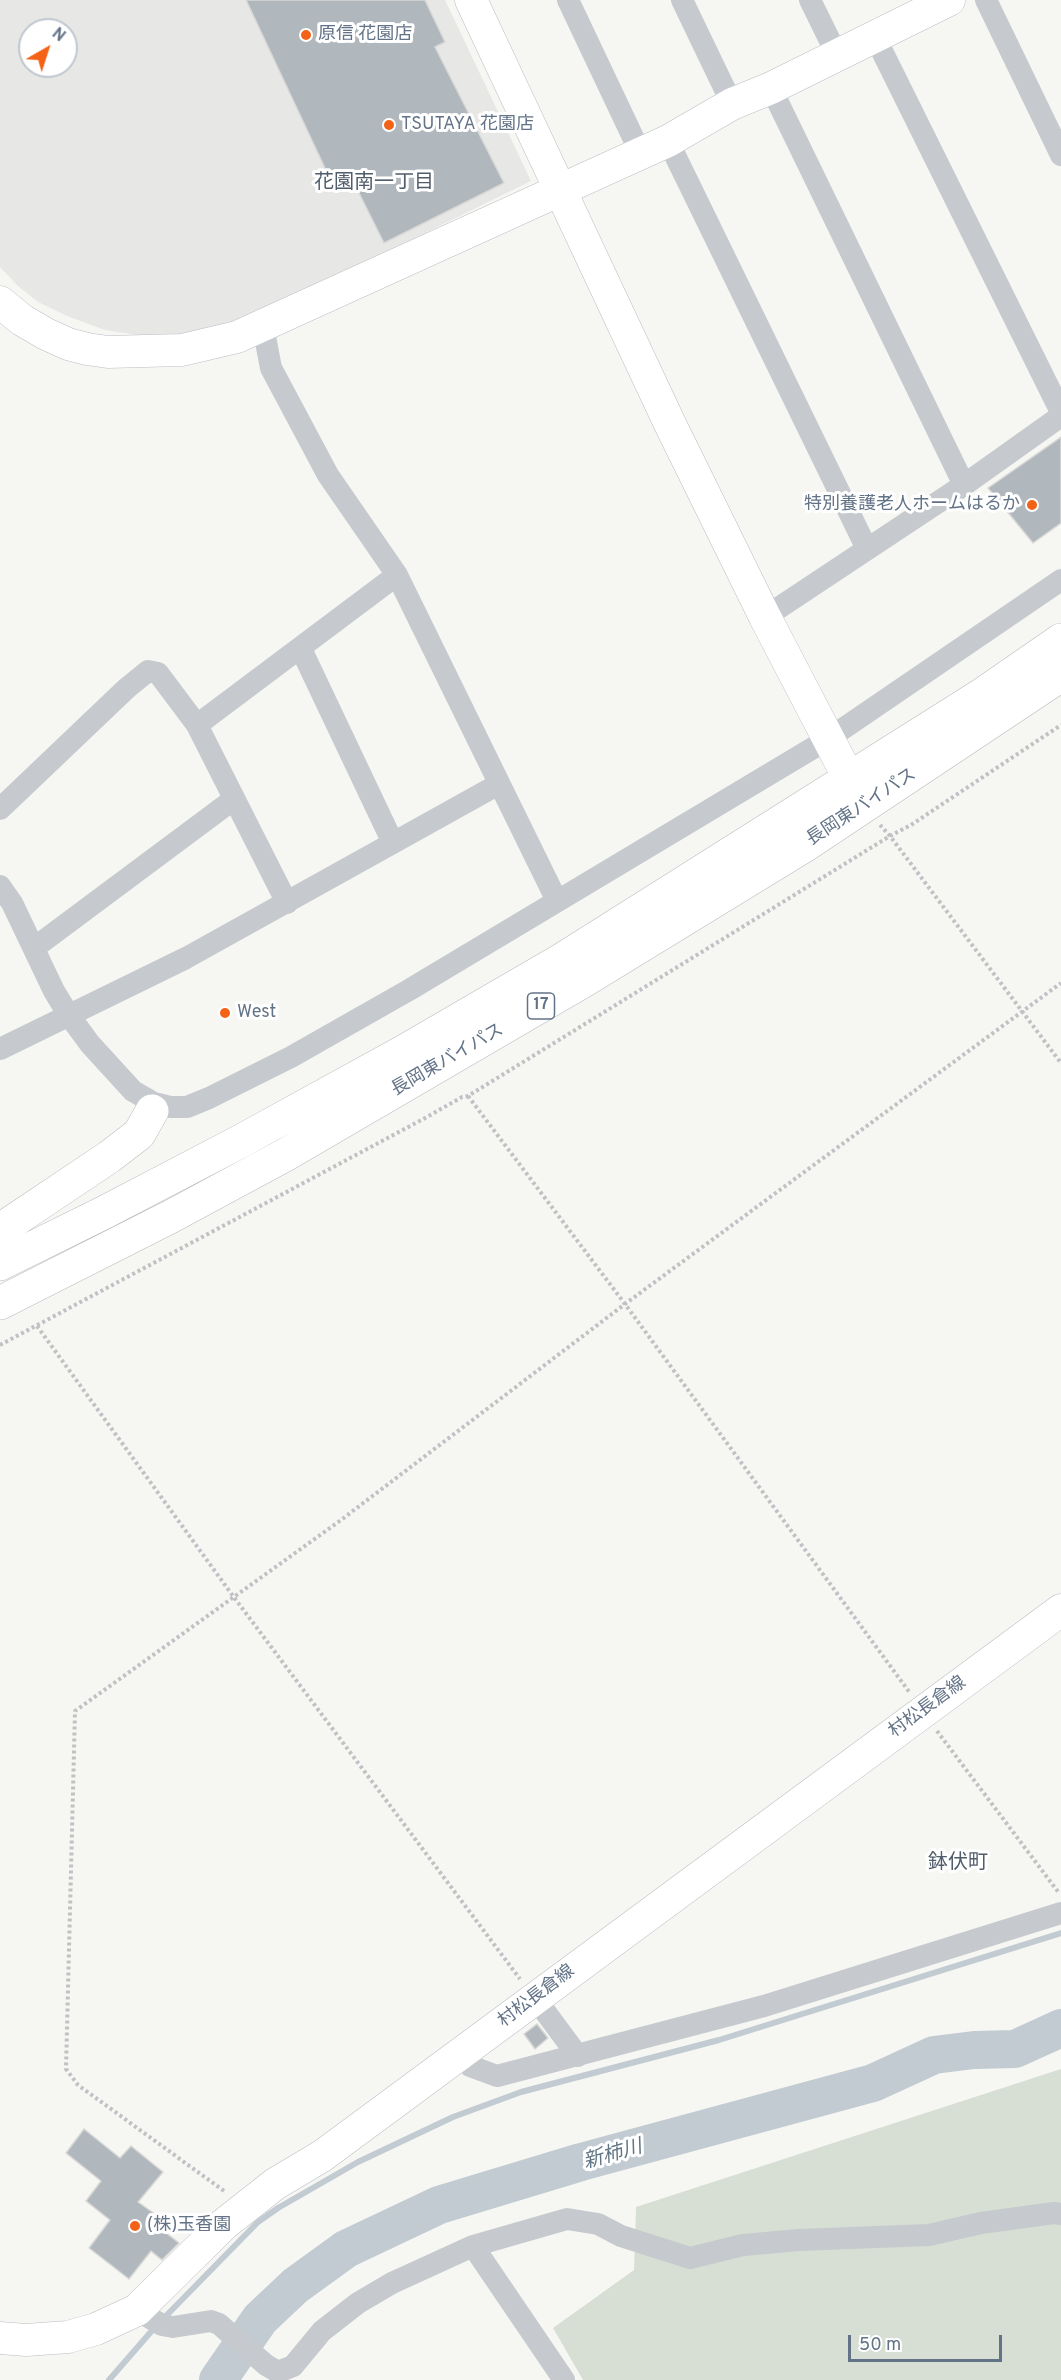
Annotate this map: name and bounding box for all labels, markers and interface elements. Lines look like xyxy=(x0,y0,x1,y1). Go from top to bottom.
north arrow xyxy=(18,18,78,78)
text: N xyxy=(47,24,69,47)
place label: 原信 花園店 xyxy=(318,24,412,46)
marker: 原信 花園店 xyxy=(299,28,313,42)
place label: TSUTAYA 花園店 xyxy=(401,114,534,136)
marker: TSUTAYA 花園店 xyxy=(382,118,396,132)
district label: 花園南一丁目 xyxy=(314,172,434,196)
place label: 特別養護老人ホームはるか xyxy=(804,494,1020,516)
marker: 特別養護老人ホームはるか xyxy=(1025,498,1039,512)
street label: 長岡東バイパス xyxy=(803,765,921,851)
road number: 17 xyxy=(528,993,554,1019)
place label: West xyxy=(237,1002,276,1024)
marker: West xyxy=(218,1006,232,1020)
street label: 長岡東バイパス xyxy=(388,1020,508,1102)
street label: 村松長倉線 xyxy=(885,1673,971,1743)
district label: 鉢伏町 xyxy=(928,1852,988,1876)
street label: 村松長倉線 xyxy=(495,1961,579,2033)
water label: 新柿川 xyxy=(581,2136,645,2176)
place label: (株)玉香園 xyxy=(147,2215,231,2237)
marker: (株)玉香園 xyxy=(128,2219,142,2233)
scale bar xyxy=(851,2323,1006,2361)
text: 50 m xyxy=(859,2334,901,2357)

